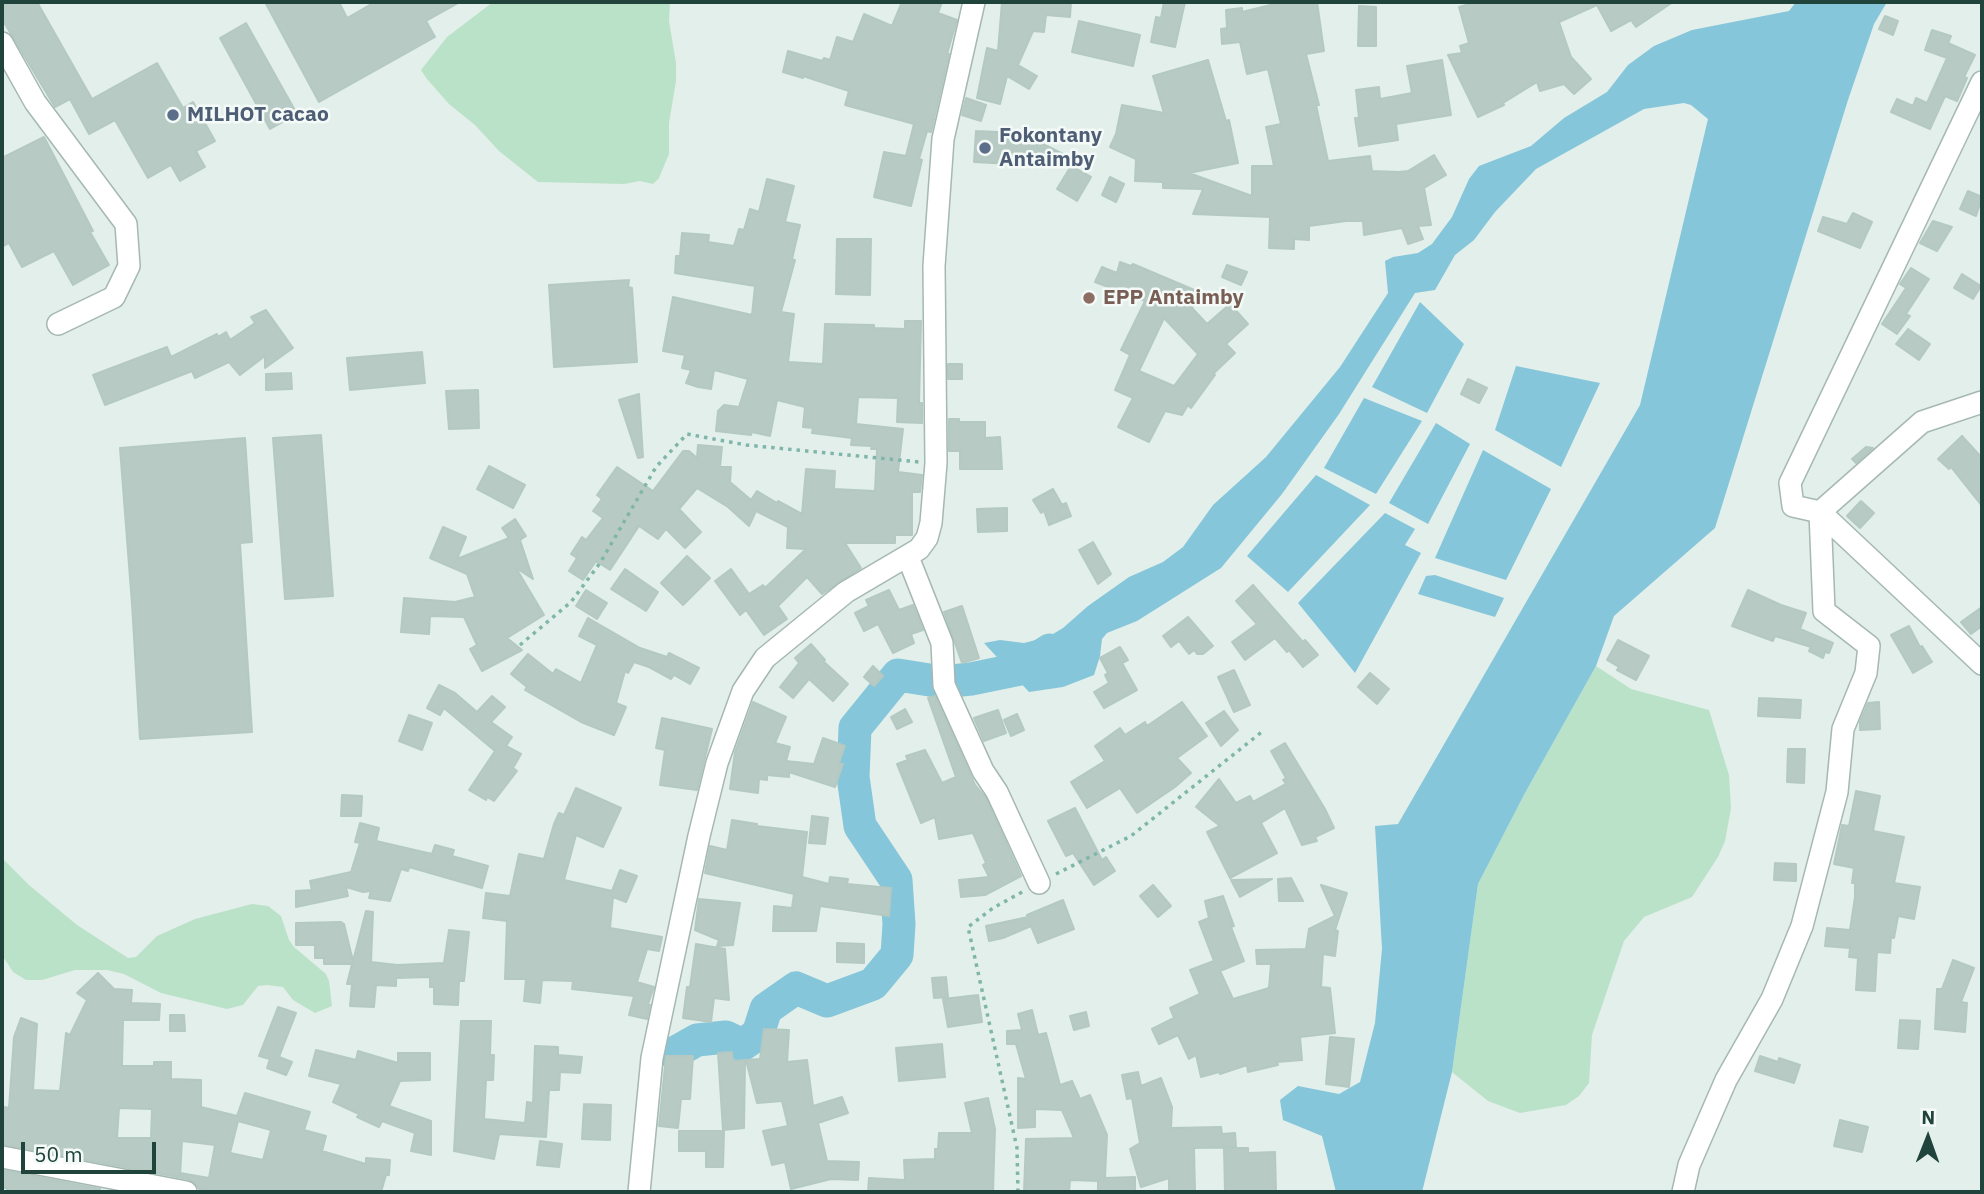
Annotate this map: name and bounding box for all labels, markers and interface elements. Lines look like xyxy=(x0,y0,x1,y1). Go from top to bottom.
place label: MILHOT cacao xyxy=(187,102,329,128)
marker: MILHOT cacao xyxy=(165,107,181,123)
place label: Fokontany Antaimby xyxy=(999,123,1102,173)
marker: Fokontany Antaimby xyxy=(977,140,993,156)
place label: EPP Antaimby xyxy=(1103,285,1244,311)
marker: EPP Antaimby xyxy=(1081,290,1097,306)
north arrow xyxy=(1893,1103,1963,1173)
text: N xyxy=(1921,1105,1935,1129)
scale bar xyxy=(24,1128,159,1172)
text: 50 m xyxy=(34,1140,83,1168)

